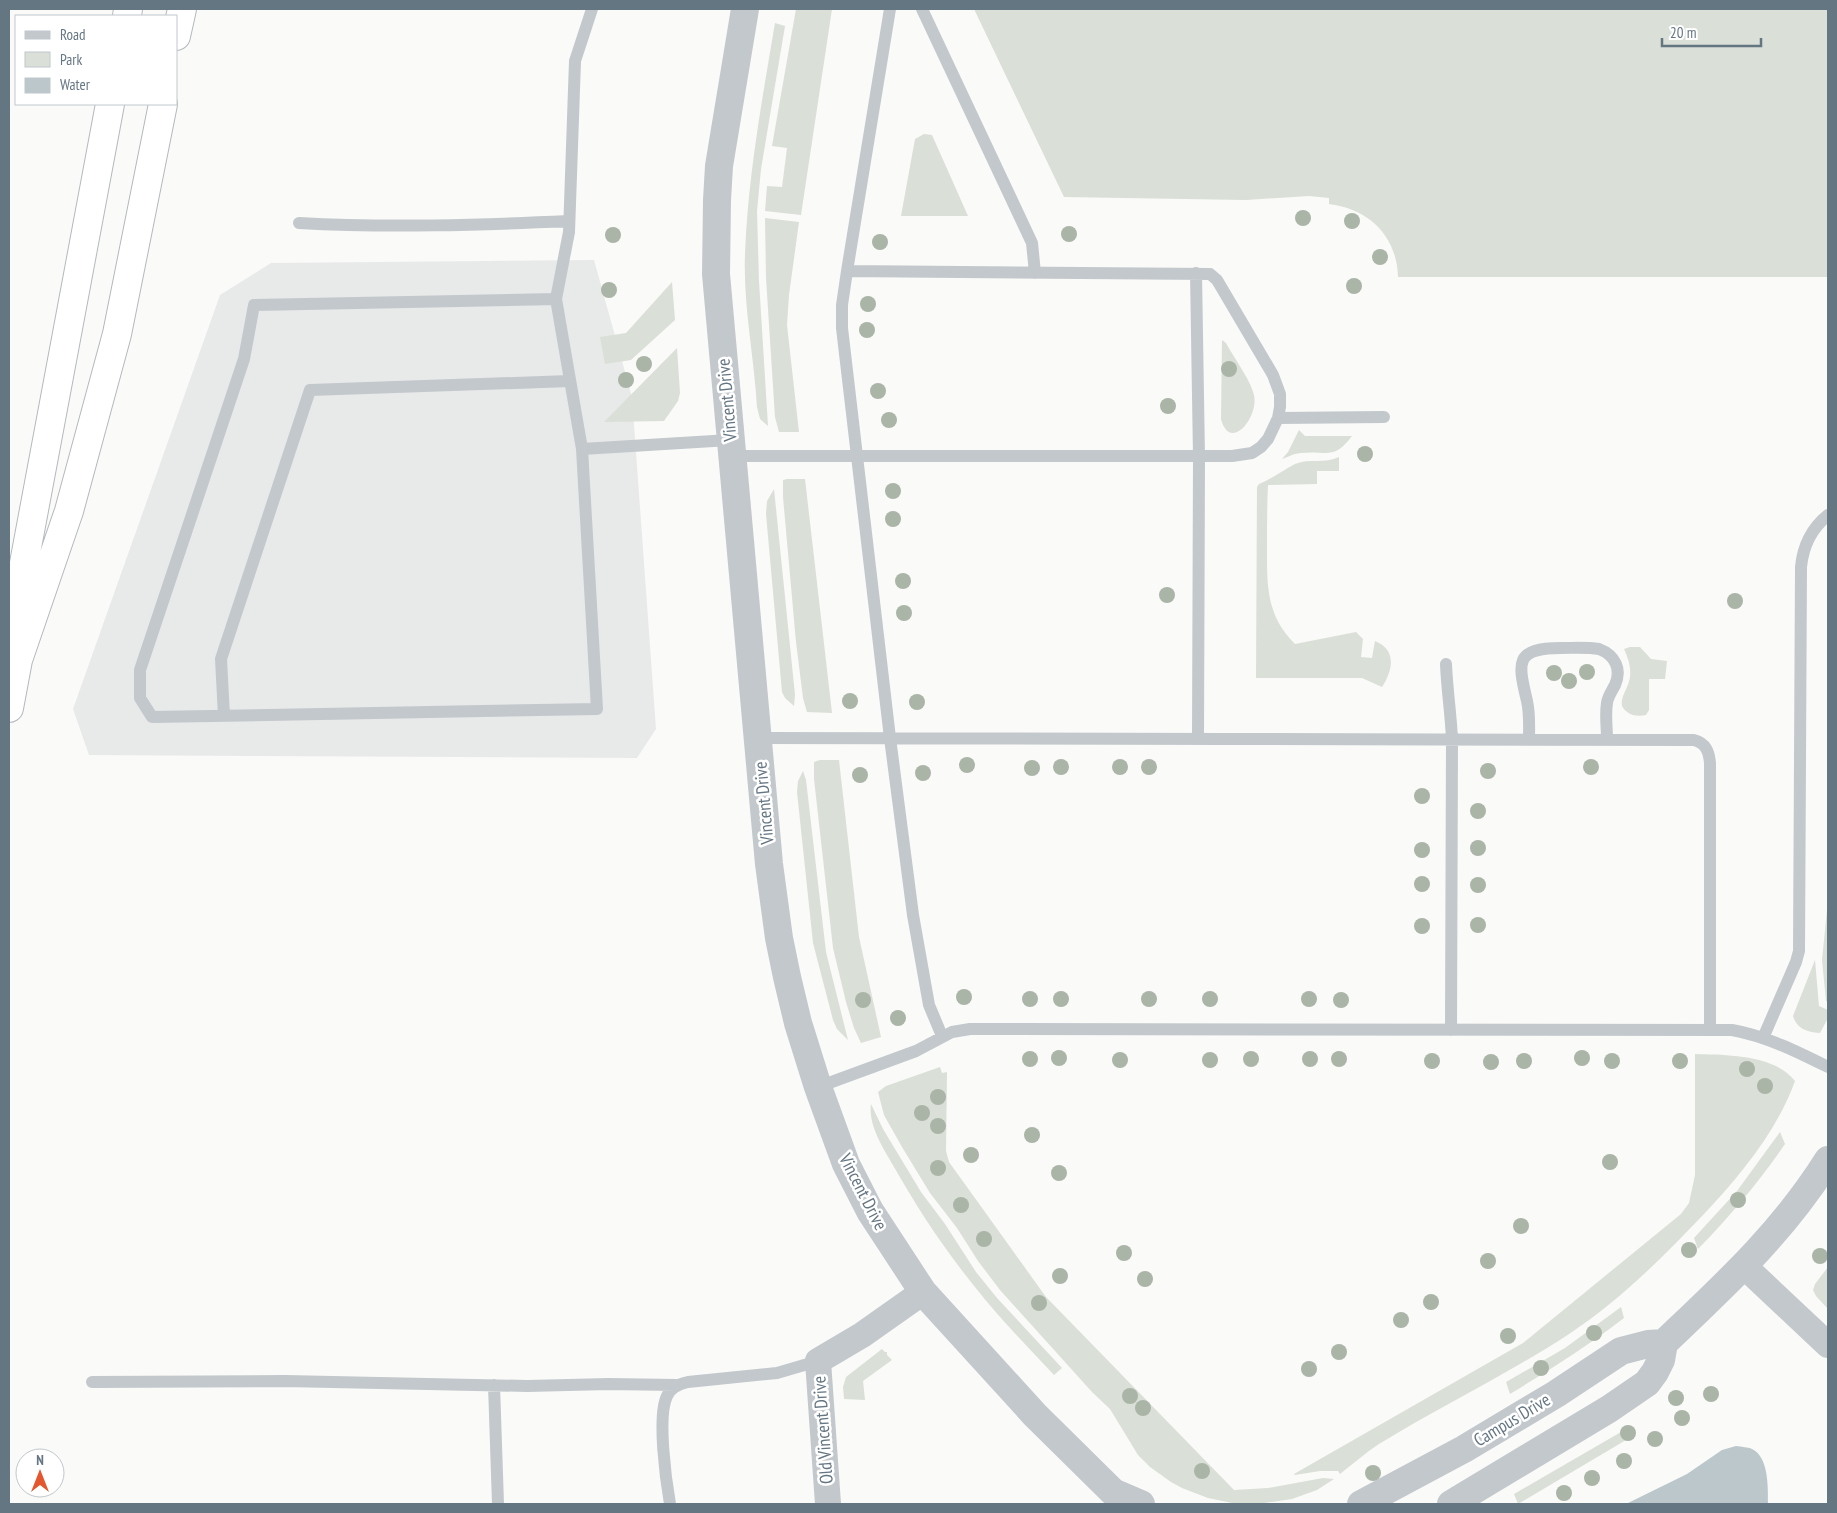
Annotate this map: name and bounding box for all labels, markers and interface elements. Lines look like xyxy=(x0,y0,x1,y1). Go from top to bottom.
legend xyxy=(15,15,178,105)
scale bar xyxy=(1662,15,1761,47)
text: 20 m xyxy=(1670,23,1696,42)
text: Road xyxy=(60,25,86,44)
text: Park xyxy=(60,50,82,69)
text: Water xyxy=(60,75,91,94)
street label: Vincent Drive xyxy=(711,358,742,443)
street label: Vincent Drive xyxy=(748,761,779,846)
street label: Vincent Drive xyxy=(834,1149,893,1234)
street label: Old Vincent Drive xyxy=(807,1375,838,1485)
street label: Campus Drive xyxy=(1469,1388,1554,1451)
north arrow xyxy=(15,1448,65,1498)
text: N xyxy=(36,1451,44,1469)

